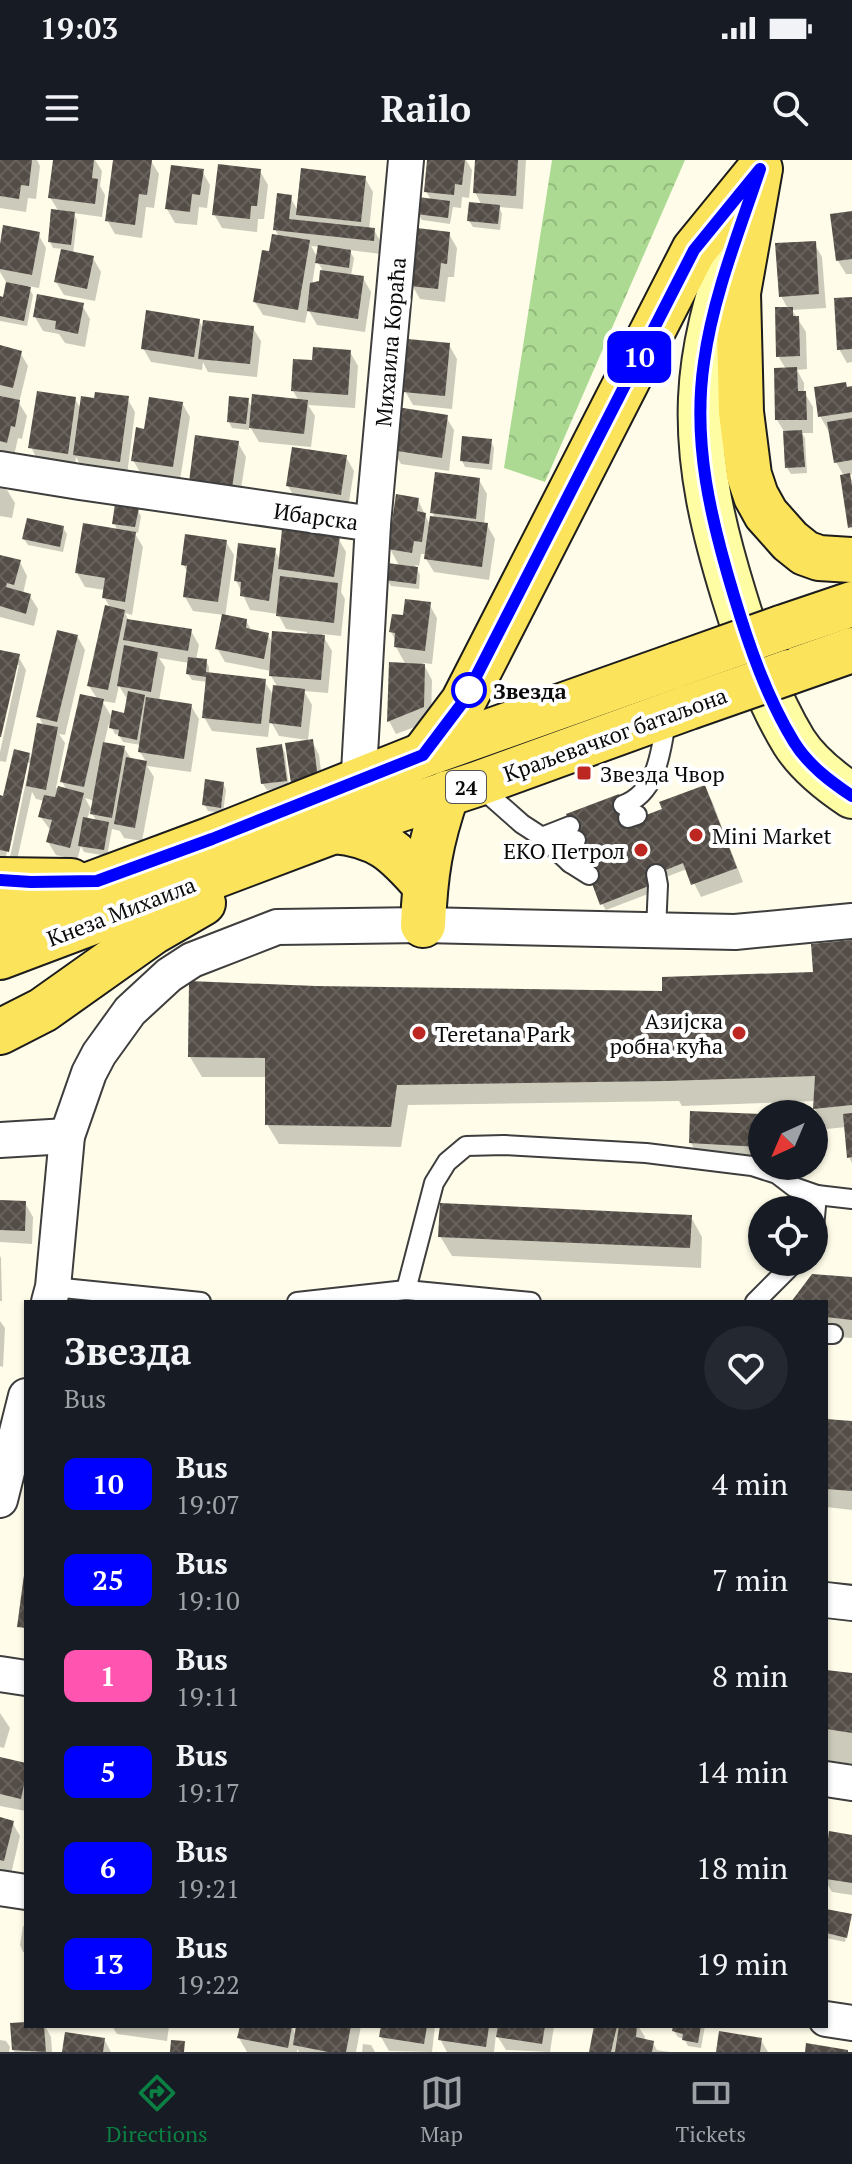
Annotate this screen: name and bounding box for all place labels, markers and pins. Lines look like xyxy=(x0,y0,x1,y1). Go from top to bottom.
marker: Звезда xyxy=(452,673,486,707)
place label: Звезда xyxy=(493,676,567,705)
place label: Звезда Чвор xyxy=(600,759,725,788)
marker: Звезда Чвор xyxy=(575,764,593,782)
place label: Mini Market xyxy=(712,821,832,850)
marker: Mini Market xyxy=(687,826,705,844)
place label: ЕКО Петрол xyxy=(503,836,625,865)
marker: ЕКО Петрол xyxy=(632,841,650,859)
place label: Азијска робна кућа xyxy=(610,1006,723,1060)
place label: Teretana Park xyxy=(435,1019,571,1048)
marker: Teretana Park xyxy=(410,1024,428,1042)
marker: Азијска робна кућа xyxy=(730,1024,748,1042)

